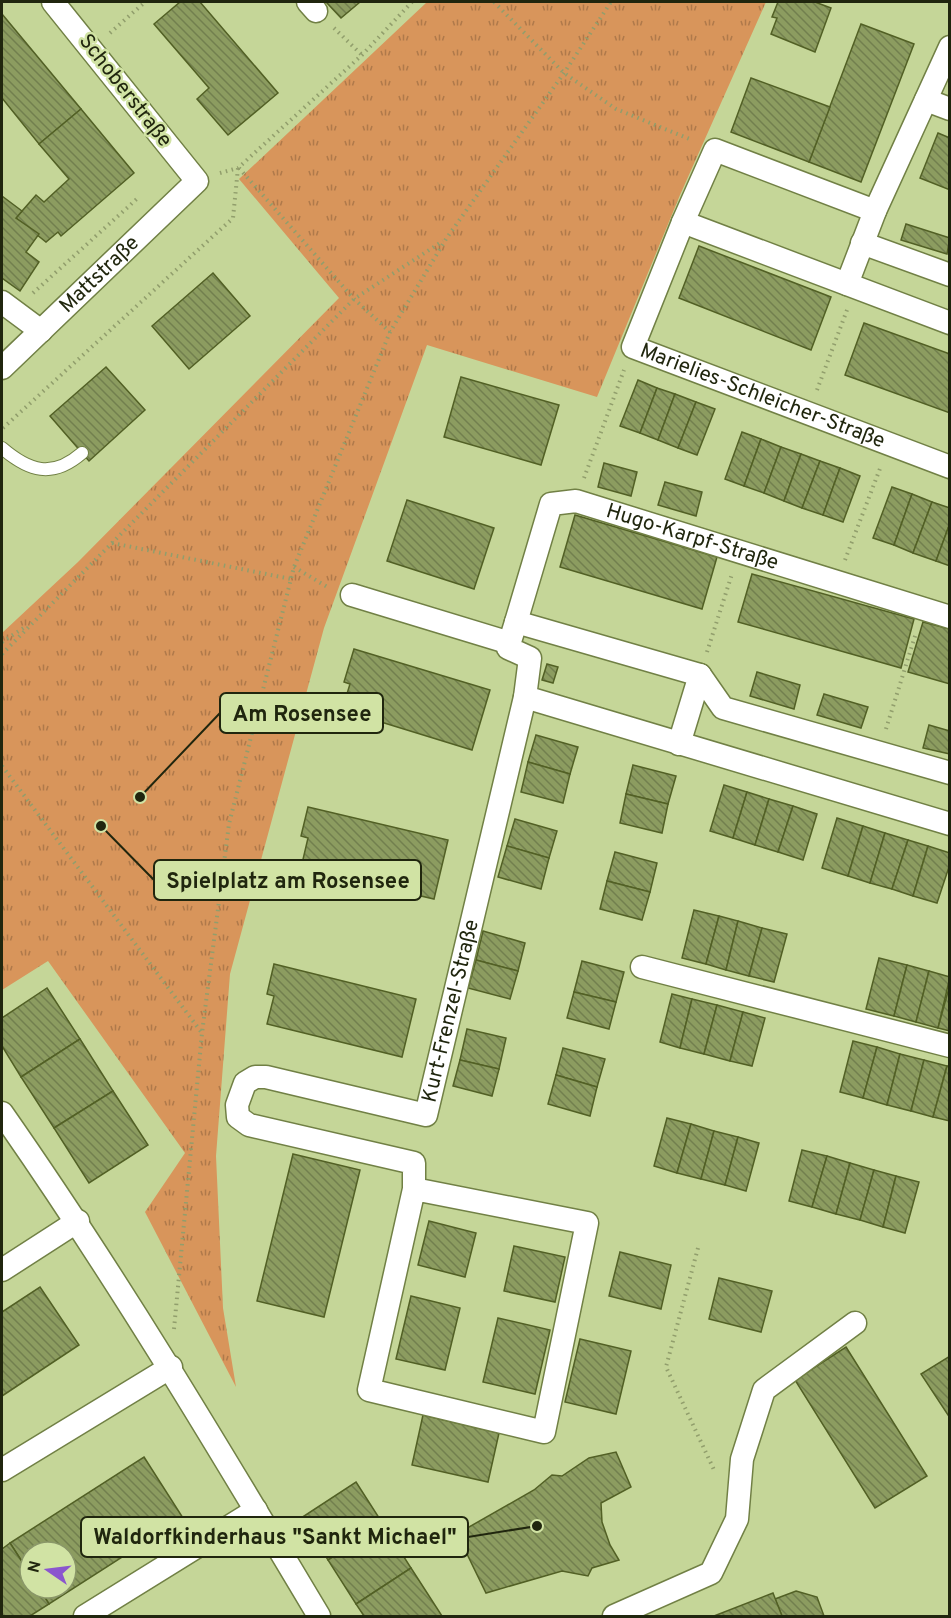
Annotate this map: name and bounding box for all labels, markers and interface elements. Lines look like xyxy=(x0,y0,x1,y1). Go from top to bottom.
street label: Schoberstraße xyxy=(72,29,178,153)
street label: Mattstraße xyxy=(54,230,145,319)
street label: Marielies-Schleicher-Straße xyxy=(636,337,889,455)
street label: Hugo-Karpf-Straße xyxy=(603,498,782,576)
callout: Am Rosensee xyxy=(220,693,383,733)
text: Am Rosensee xyxy=(233,702,371,729)
callout: Spielplatz am Rosensee xyxy=(154,860,421,900)
text: Spielplatz am Rosensee xyxy=(166,869,410,896)
street label: Kurt-Frenzel-Straße xyxy=(416,917,485,1105)
callout: Waldorfkinderhaus "Sankt Michael" xyxy=(81,1517,468,1557)
text: Waldorfkinderhaus "Sankt Michael" xyxy=(93,1525,457,1552)
north arrow xyxy=(18,1540,78,1600)
text: N xyxy=(24,1559,46,1575)

